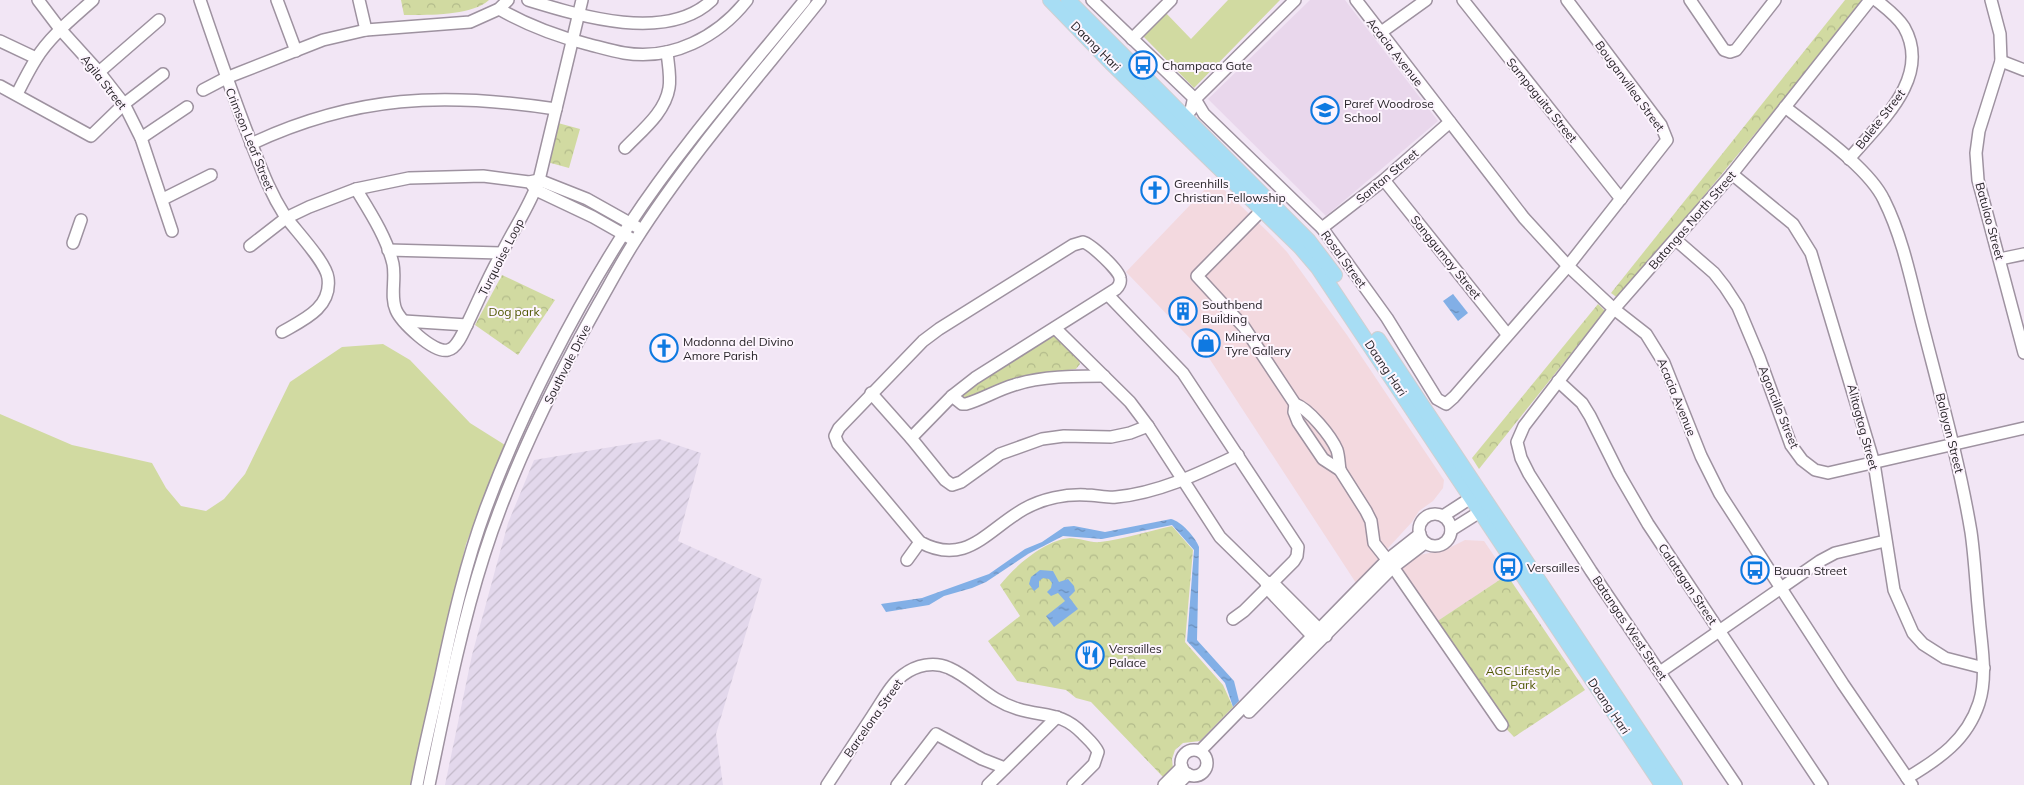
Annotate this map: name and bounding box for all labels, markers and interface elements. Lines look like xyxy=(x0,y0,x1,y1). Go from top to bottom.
street label: Acacia Avenue xyxy=(1364,15,1426,89)
street label: Daang Hari xyxy=(1068,18,1124,74)
street label: Bouganvillea Street xyxy=(1592,38,1668,134)
bus stop icon: Champaca Gate xyxy=(1128,50,1158,80)
street label: Agila Street xyxy=(78,52,130,112)
street label: Sampaguita Street xyxy=(1503,55,1581,145)
place label: Champaca Gate xyxy=(1162,58,1252,73)
street label: Crimson Leaf Street xyxy=(223,85,277,193)
street label: Balete Street xyxy=(1852,86,1908,152)
school or university icon: Paref Woodrose School xyxy=(1310,95,1340,125)
place label: Paref Woodrose School xyxy=(1344,96,1434,125)
street label: Santan Street xyxy=(1353,146,1421,206)
street label: Batangas North Street xyxy=(1645,168,1739,272)
church icon: Greenhills Christian Fellowship xyxy=(1140,175,1170,205)
place label: Greenhills Christian Fellowship xyxy=(1174,176,1286,205)
street label: Batulao Street xyxy=(1972,181,2008,261)
street label: Sanggumay Street xyxy=(1408,212,1484,302)
street label: Turquoise Loop xyxy=(475,216,527,298)
street label: Rosal Street xyxy=(1318,227,1370,291)
building icon: Southbend Building xyxy=(1168,296,1198,326)
place label: Southbend Building xyxy=(1202,297,1262,326)
park label: Dog park xyxy=(488,304,540,319)
street label: Southvale Drive xyxy=(540,322,594,406)
shop icon: Minerva Tyre Gallery xyxy=(1191,328,1221,358)
place label: Minerva Tyre Gallery xyxy=(1225,329,1292,358)
church icon: Madonna del Divino Amore Parish xyxy=(649,333,679,363)
place label: Madonna del Divino Amore Parish xyxy=(683,334,794,363)
street label: Daang Hari xyxy=(1362,337,1410,399)
street label: Acacia Avenue xyxy=(1655,356,1699,438)
street label: Agoncillo Street xyxy=(1756,364,1802,450)
street label: Alitagtag Street xyxy=(1844,382,1882,472)
street label: Balayan Street xyxy=(1933,391,1967,475)
street label: Calatagan Street xyxy=(1655,541,1721,627)
bus stop icon: Versailles xyxy=(1493,552,1523,582)
bus stop icon: Bauan Street xyxy=(1740,555,1770,585)
place label: Versailles xyxy=(1527,560,1580,575)
place label: Bauan Street xyxy=(1774,563,1847,578)
street label: Batangas West Street xyxy=(1589,573,1671,683)
restaurant icon: Versailles Palace xyxy=(1075,640,1105,670)
place label: Versailles Palace xyxy=(1109,641,1162,670)
park label: AGC Lifestyle Park xyxy=(1486,663,1560,692)
street label: Daang Hari xyxy=(1585,675,1633,737)
street label: Barcelona Street xyxy=(840,676,906,760)

